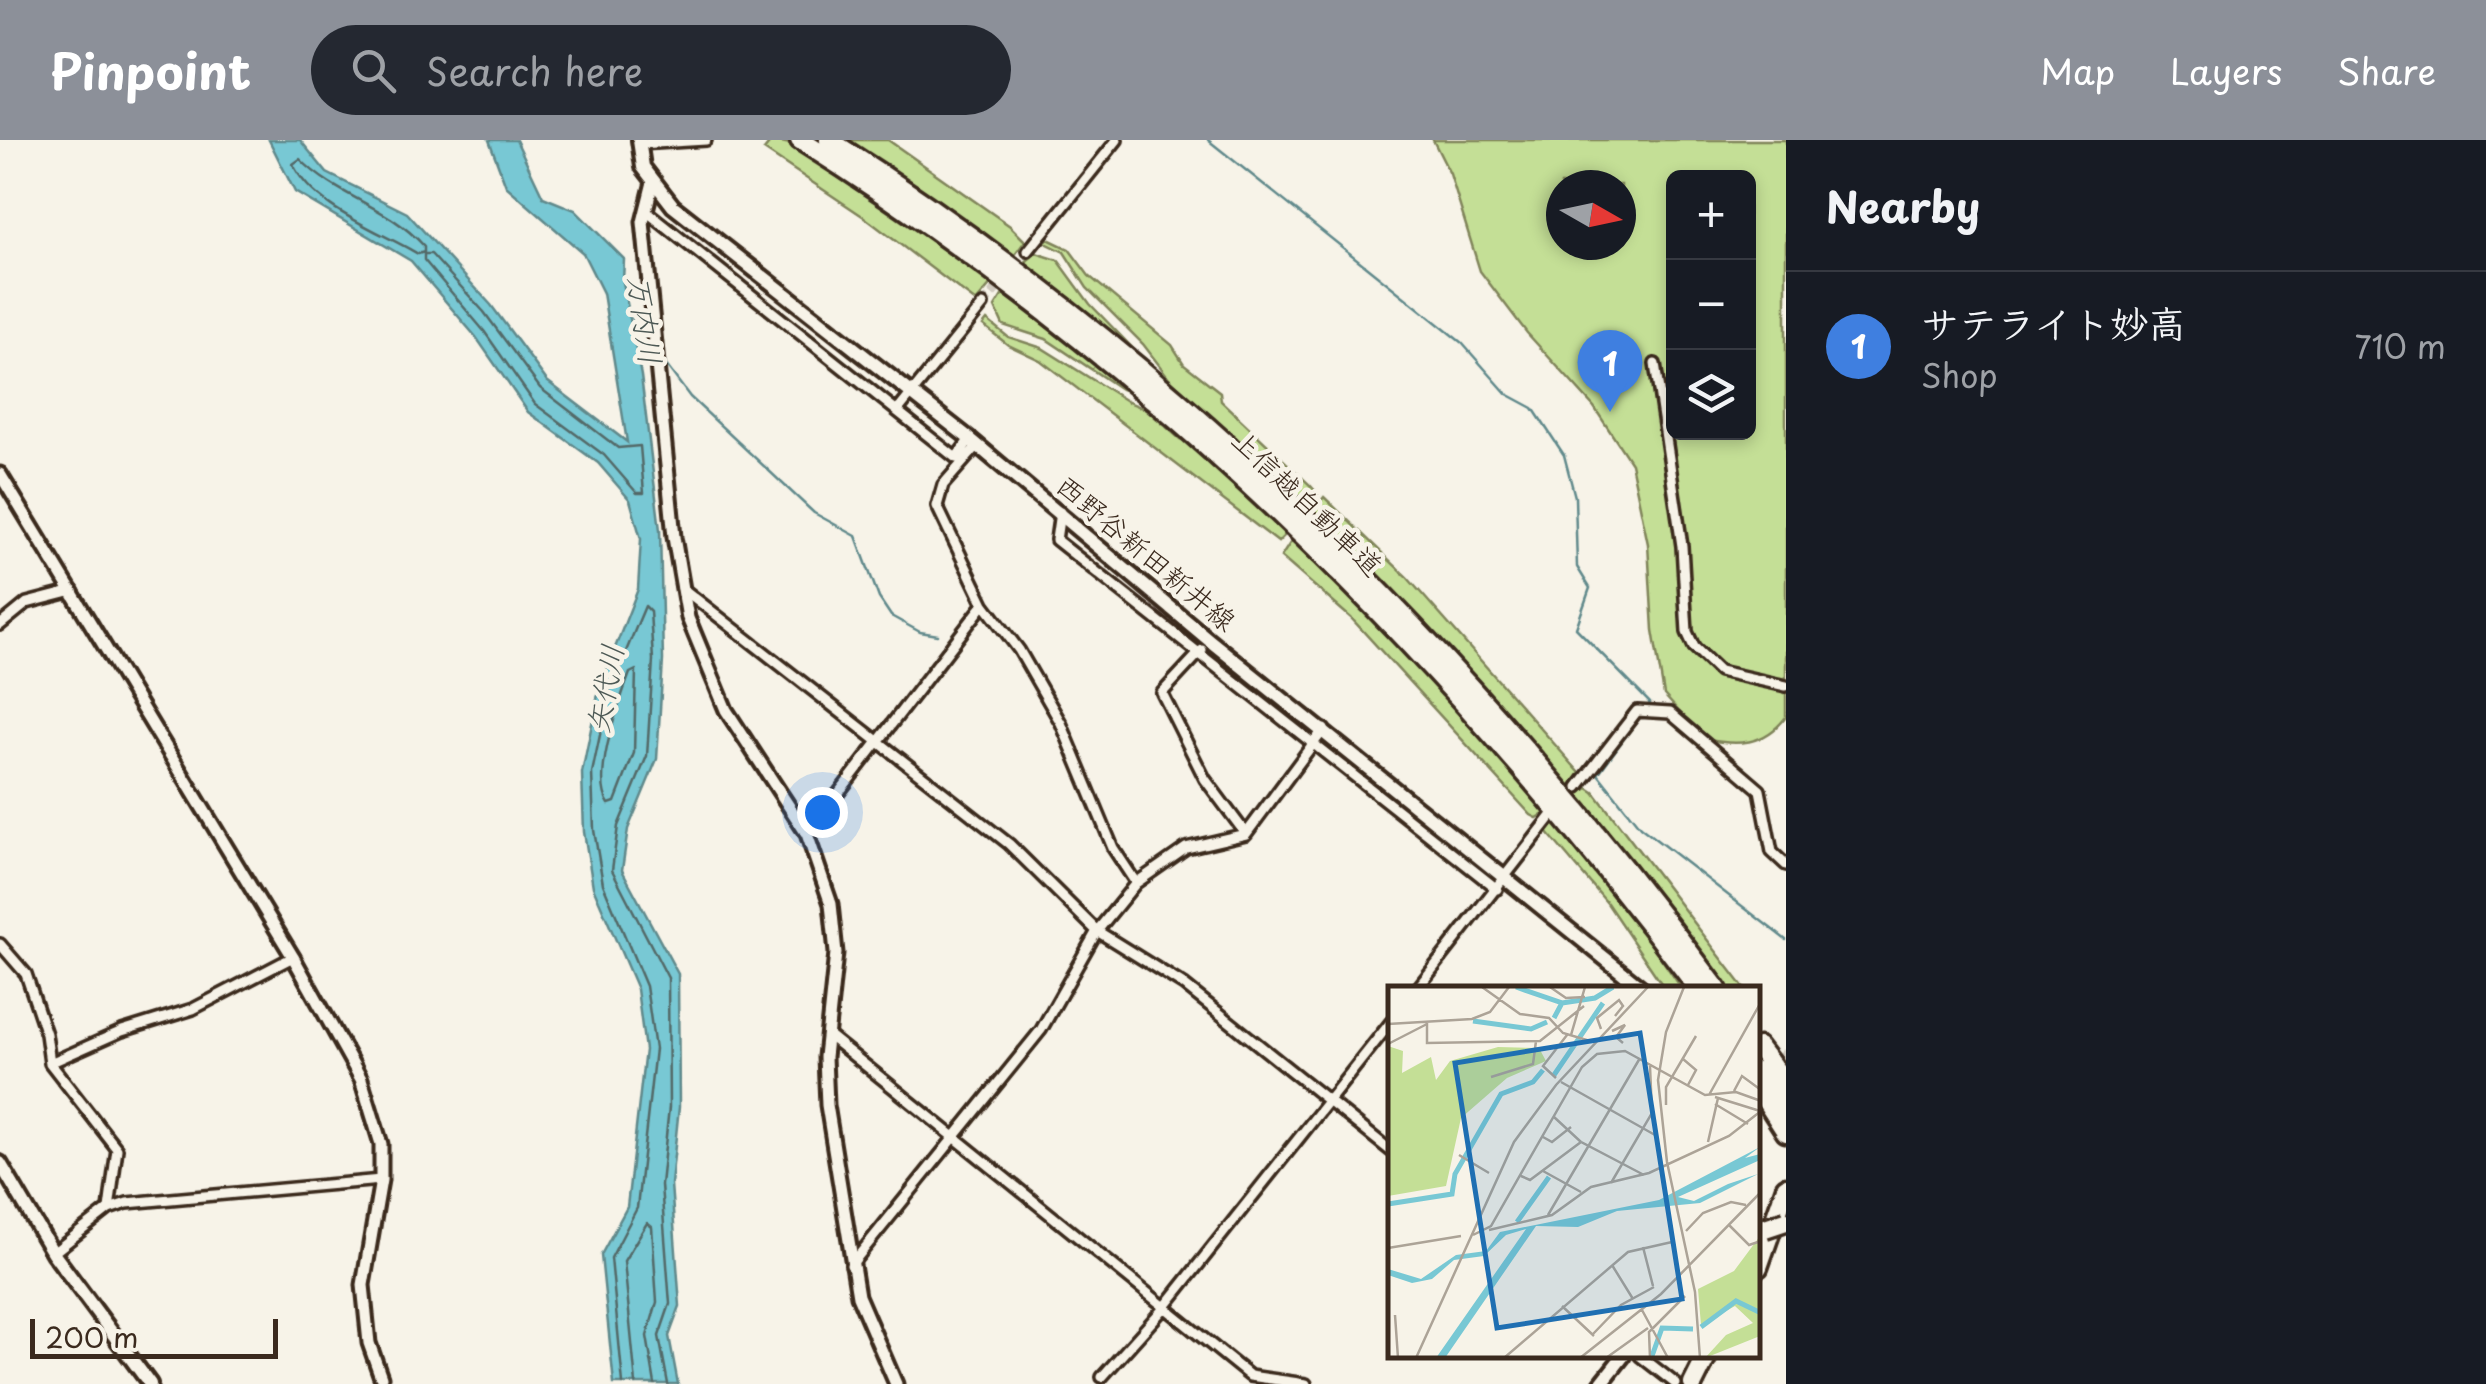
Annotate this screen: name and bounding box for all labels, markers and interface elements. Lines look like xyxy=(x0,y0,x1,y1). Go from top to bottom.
search box xyxy=(311,25,1011,115)
text: Pinpoint xyxy=(50,34,251,106)
text: Search here xyxy=(426,42,643,99)
icon: search xyxy=(346,43,401,98)
text: Map xyxy=(2040,44,2115,97)
text: Layers xyxy=(2170,44,2282,97)
text: Share xyxy=(2337,44,2436,97)
north arrow xyxy=(1546,170,1636,260)
map controls xyxy=(1666,170,1756,440)
button: + xyxy=(1666,170,1756,260)
text: Nearby xyxy=(1826,174,1980,237)
button: − xyxy=(1666,260,1756,350)
water label: 万内川 xyxy=(618,272,675,367)
text: サテライト妙高 xyxy=(1921,294,2186,351)
text: 1 xyxy=(1851,322,1866,370)
text: 710 m xyxy=(2354,322,2446,370)
pin: 1 xyxy=(1578,330,1642,412)
button: layers xyxy=(1666,350,1756,440)
text: Shop xyxy=(1921,351,1998,399)
street label: 上信越自動車道 xyxy=(1223,418,1393,585)
street label: 西野谷新田新井線 xyxy=(1047,463,1247,640)
water label: 矢代川 xyxy=(574,640,634,737)
your location xyxy=(797,787,848,838)
inset map xyxy=(1388,986,1761,1359)
scale bar xyxy=(30,1314,278,1358)
text: 200 m xyxy=(45,1315,138,1358)

